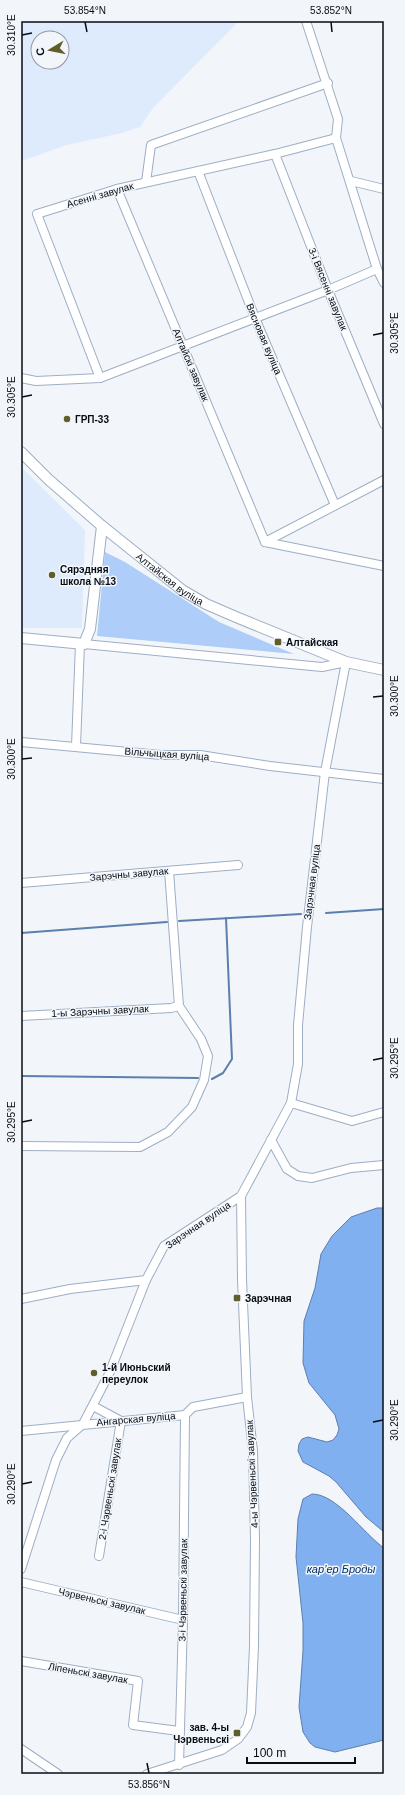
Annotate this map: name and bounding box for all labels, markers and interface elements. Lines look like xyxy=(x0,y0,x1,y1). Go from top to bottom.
text: 53.854°N xyxy=(64,5,106,16)
text: 53.852°N xyxy=(310,5,352,16)
text: 30.310°E xyxy=(6,14,17,56)
north arrow xyxy=(30,30,70,70)
text: С xyxy=(34,47,47,57)
street label: Асенні завулак xyxy=(65,180,135,210)
street label: 3-і Вясенні завулак xyxy=(306,246,350,333)
street label: Вясновая вуліца xyxy=(244,302,284,377)
text: 30.305°E xyxy=(389,312,400,354)
street label: Алтайскі завулак xyxy=(171,327,212,404)
text: 30.305°E xyxy=(6,376,17,418)
marker: ГРП-33 xyxy=(62,414,72,424)
place label: ГРП-33 xyxy=(75,414,109,425)
street label: Алтайская вуліца xyxy=(134,550,206,607)
place label: Сярэдняя школа №13 xyxy=(60,564,116,587)
marker: Сярэдняя школа №13 xyxy=(47,570,57,580)
marker: Алтайская xyxy=(273,637,283,647)
place label: Алтайская xyxy=(286,637,338,648)
text: 30.300°E xyxy=(389,675,400,717)
text: 30.300°E xyxy=(6,738,17,780)
street label: Вільчыцкая вуліца xyxy=(124,746,210,762)
street label: Зарэчная вуліца xyxy=(302,843,322,920)
street label: Зарэчны завулак xyxy=(89,865,169,883)
street label: 1-ы Зарэчны завулак xyxy=(51,1003,150,1019)
text: 30.295°E xyxy=(389,1037,400,1079)
text: 30.295°E xyxy=(6,1101,17,1143)
street label: Зарэчная вуліца xyxy=(163,1199,233,1251)
marker: Зарэчная xyxy=(232,1293,242,1303)
place label: Зарэчная xyxy=(245,1293,292,1304)
place label: 1-й Июньский переулок xyxy=(102,1362,171,1385)
marker: 1-й Июньский переулок xyxy=(89,1368,99,1378)
text: 30.290°E xyxy=(389,1399,400,1441)
street label: Ангарская вуліца xyxy=(96,1410,176,1428)
street label: 4-ы Чэрвеньскі завулак xyxy=(244,1419,260,1528)
street label: 2-і Чэрвеньскі завулак xyxy=(97,1437,124,1541)
text: 30.290°E xyxy=(6,1463,17,1505)
street label: 3-і Чэрвеньскі завулак xyxy=(177,1538,189,1642)
water label: карʼер Броды xyxy=(307,1563,375,1575)
street label: Чэрвеньскі завулак xyxy=(57,1586,147,1617)
street label: Ліпеньскі завулак xyxy=(47,1661,129,1686)
place label: зав. 4-ы Чэрвеньскі xyxy=(173,1722,229,1745)
marker: зав. 4-ы Чэрвеньскі xyxy=(232,1728,242,1738)
scale bar xyxy=(247,1739,355,1765)
text: 100 m xyxy=(253,1746,286,1760)
text: 53.856°N xyxy=(128,1779,170,1790)

